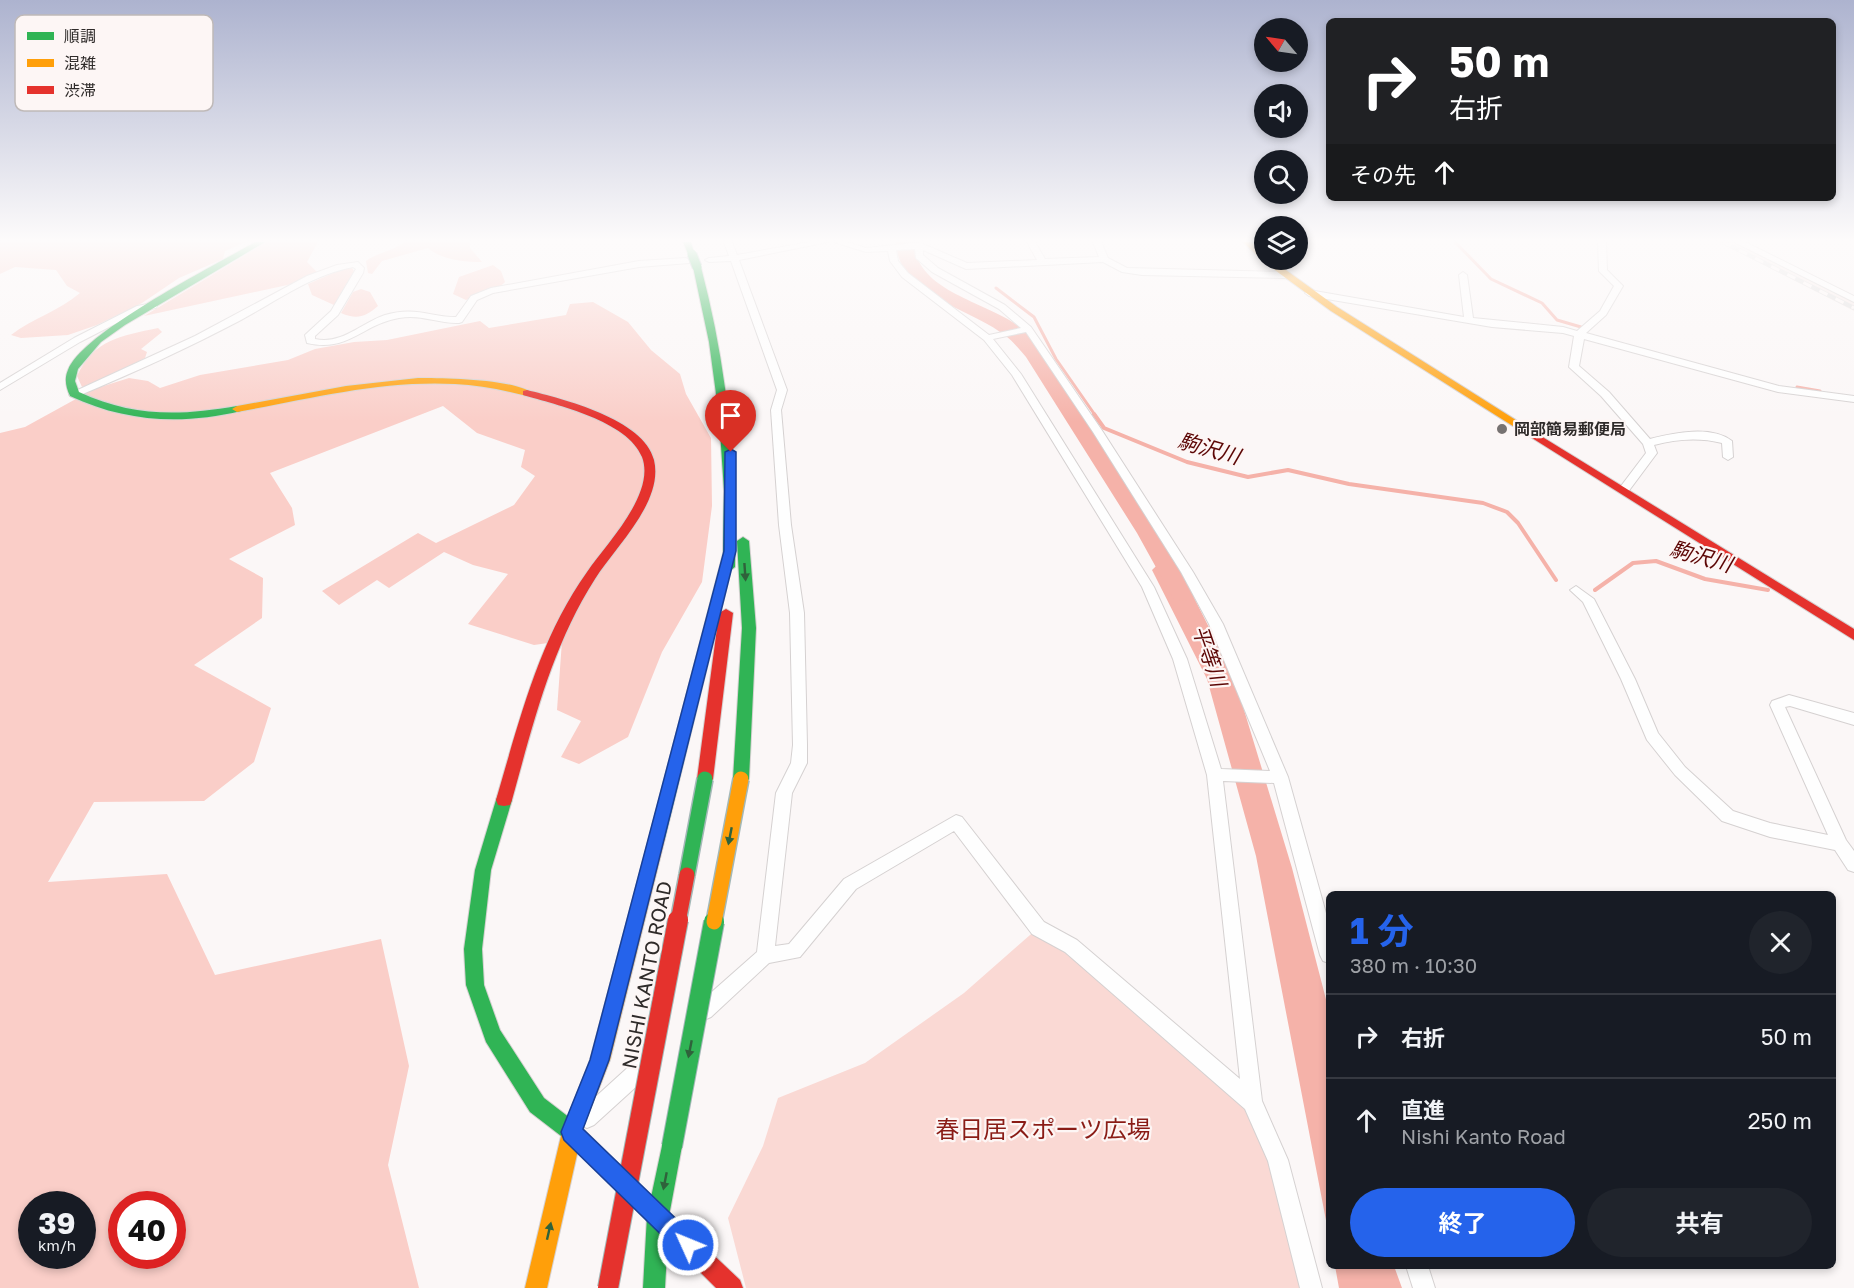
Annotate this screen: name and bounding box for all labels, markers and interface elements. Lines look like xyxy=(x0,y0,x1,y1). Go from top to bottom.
legend xyxy=(15,15,213,111)
north arrow xyxy=(1254,18,1308,72)
map controls xyxy=(1254,18,1308,270)
text: 順調 xyxy=(64,26,96,46)
text: 50 m xyxy=(1449,36,1549,86)
icon: right xyxy=(1350,42,1428,120)
text: 混雑 xyxy=(64,53,96,73)
text: 渋滞 xyxy=(64,80,96,100)
button: sound xyxy=(1254,84,1308,138)
text: 右折 xyxy=(1449,92,1503,124)
button: search xyxy=(1254,150,1308,204)
icon: ahead xyxy=(1428,156,1461,189)
text: その先 xyxy=(1350,161,1416,188)
button: layers xyxy=(1254,216,1308,270)
pin xyxy=(705,390,756,452)
icon: arrive xyxy=(714,399,747,432)
place label: 岡部簡易郵便局 xyxy=(1514,419,1626,439)
marker: 岡部簡易郵便局 xyxy=(1495,422,1509,436)
water label: 駒沢川 xyxy=(1175,427,1245,470)
water label: 駒沢川 xyxy=(1667,535,1737,578)
one-way arrow xyxy=(741,562,750,581)
water label: 平等川 xyxy=(1187,622,1233,692)
one-way arrow xyxy=(725,827,734,846)
street label: NISHI KANTO ROAD xyxy=(616,879,676,1071)
text: 1 分 xyxy=(1350,909,1414,952)
button: close xyxy=(1749,911,1812,974)
text: 380 m · 10:30 xyxy=(1350,953,1477,977)
icon: right xyxy=(1350,1020,1383,1053)
text: 50 m xyxy=(1761,1023,1812,1050)
text: 右折 xyxy=(1401,1024,1445,1051)
one-way arrow xyxy=(686,1039,695,1058)
text: 直進 xyxy=(1401,1096,1445,1123)
icon: ahead xyxy=(1350,1104,1383,1137)
text: 250 m xyxy=(1748,1107,1812,1134)
park label: 春日居スポーツ広場 xyxy=(935,1114,1151,1143)
text: Nishi Kanto Road xyxy=(1401,1124,1566,1148)
one-way arrow xyxy=(660,1171,669,1190)
button: 終了 xyxy=(1350,1188,1575,1257)
button: 共有 xyxy=(1587,1188,1812,1257)
speed limit sign: 40 xyxy=(108,1191,186,1269)
text: 39 xyxy=(38,1205,76,1241)
position arrow xyxy=(656,1213,720,1277)
one-way arrow xyxy=(545,1221,554,1240)
text: km/h xyxy=(38,1236,76,1254)

